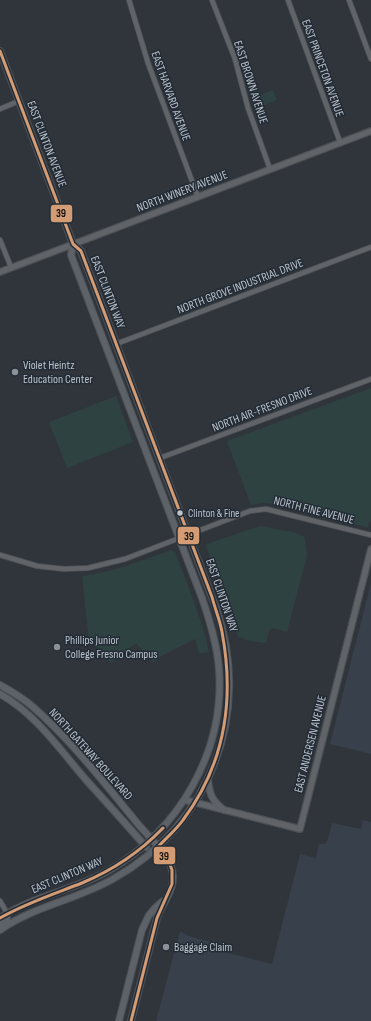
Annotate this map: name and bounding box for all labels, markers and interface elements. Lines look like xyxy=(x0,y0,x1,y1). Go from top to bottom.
street label: EAST PRINCETON AVENUE xyxy=(298,17,347,119)
street label: EAST BROWN AVENUE xyxy=(230,39,271,126)
street label: EAST HARVARD AVENUE xyxy=(147,49,194,143)
street label: EAST CLINTON AVENUE xyxy=(23,99,70,190)
street label: NORTH WINERY AVENUE xyxy=(135,167,230,216)
line badge: 39 xyxy=(50,204,73,223)
text: 39 xyxy=(56,207,66,220)
street label: EAST CLINTON WAY xyxy=(87,254,128,331)
street label: NORTH GROVE INDUSTRIAL DRIVE xyxy=(175,255,305,317)
place label: Violet Heintz Education Center xyxy=(23,358,93,387)
marker: Violet Heintz Education Center xyxy=(10,367,20,377)
street label: NORTH AIR-FRESNO DRIVE xyxy=(210,383,314,435)
street label: NORTH FINE AVENUE xyxy=(272,493,356,528)
place label: Clinton & Fine xyxy=(188,507,240,520)
marker: Clinton & Fine xyxy=(175,508,185,518)
line badge: 39 xyxy=(177,526,200,545)
text: 39 xyxy=(184,530,194,543)
street label: EAST CLINTON WAY xyxy=(202,557,241,634)
place label: Phillips Junior College Fresno Campus xyxy=(65,633,158,662)
marker: Phillips Junior College Fresno Campus xyxy=(52,642,62,652)
street label: EAST ANDERSEN AVENUE xyxy=(291,694,330,794)
street label: NORTH GATEWAY BOULEVARD xyxy=(46,705,136,803)
line badge: 39 xyxy=(153,846,176,865)
text: 39 xyxy=(159,850,169,863)
street label: EAST CLINTON WAY xyxy=(29,854,105,897)
place label: Baggage Claim xyxy=(174,940,232,955)
marker: Baggage Claim xyxy=(161,942,171,952)

